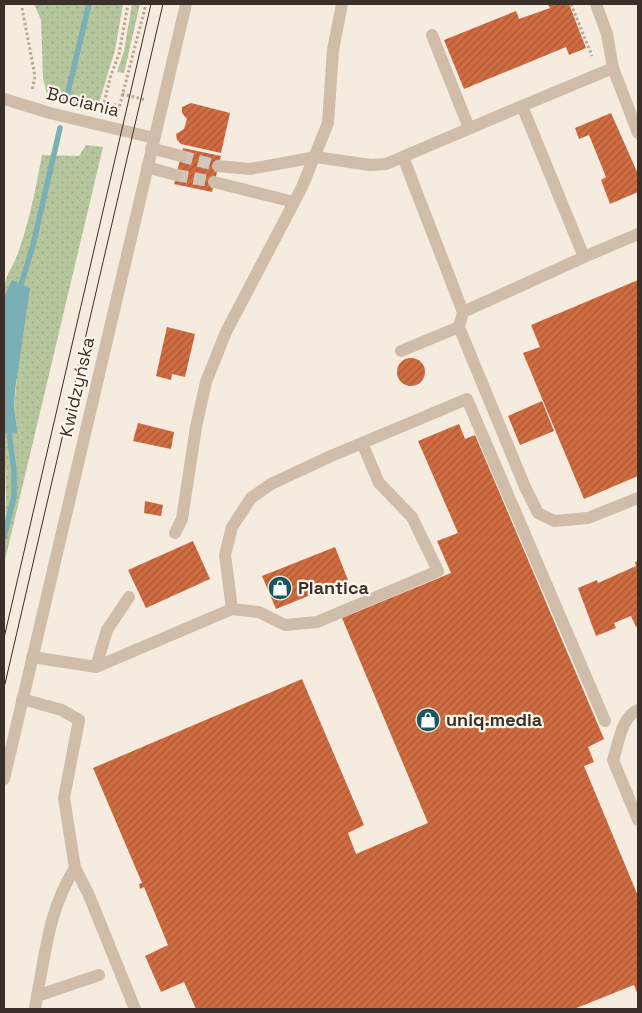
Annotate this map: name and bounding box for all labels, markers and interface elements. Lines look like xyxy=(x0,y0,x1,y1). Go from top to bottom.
street label: Bociania xyxy=(44,81,122,122)
street label: Kwidzyńska xyxy=(54,335,99,439)
shop icon: Plantica xyxy=(267,575,293,601)
place label: Plantica xyxy=(298,576,369,599)
shop icon: uniq.media xyxy=(415,707,441,733)
place label: uniq.media xyxy=(446,708,543,731)

